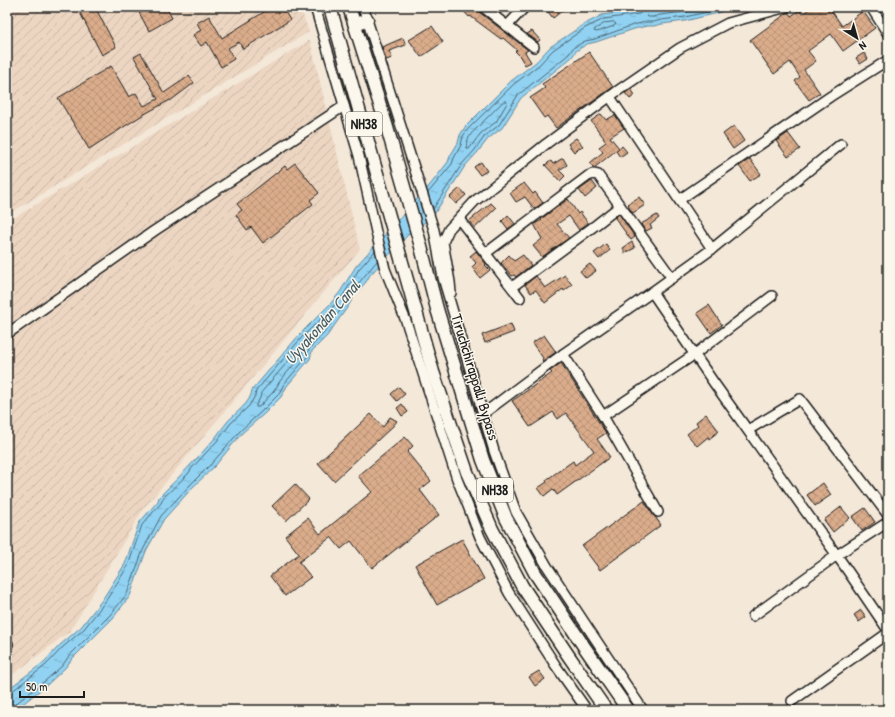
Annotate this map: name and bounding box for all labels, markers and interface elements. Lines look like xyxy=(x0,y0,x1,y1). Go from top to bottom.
north arrow xyxy=(837,18,877,58)
text: N xyxy=(856,39,870,53)
road number: NH38 xyxy=(346,112,382,136)
water label: Uyyakondan Canal xyxy=(279,275,365,369)
street label: Tiruchchirappalli Bypass xyxy=(446,311,505,443)
road number: NH38 xyxy=(477,478,513,502)
scale bar xyxy=(20,673,84,699)
text: 50 m xyxy=(26,678,47,695)

